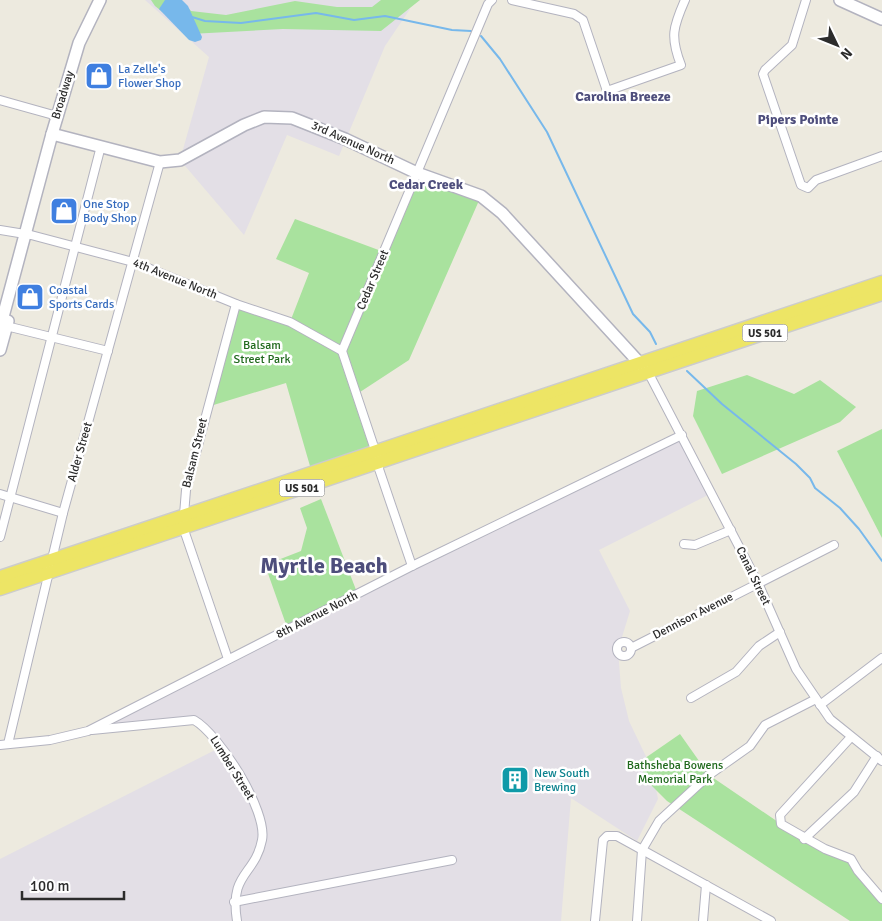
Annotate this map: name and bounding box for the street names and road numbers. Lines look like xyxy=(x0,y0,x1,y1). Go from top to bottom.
street label: Broadway xyxy=(49,69,78,121)
street label: 3rd Avenue North xyxy=(309,118,397,168)
street label: Cedar Street xyxy=(354,248,392,312)
street label: 4th Avenue North xyxy=(131,255,219,303)
road number: US 501 xyxy=(742,324,788,342)
street label: Balsam Street xyxy=(179,416,211,490)
street label: Alder Street xyxy=(64,420,96,484)
road number: US 501 xyxy=(280,479,324,496)
street label: Canal Street xyxy=(732,544,774,608)
street label: 8th Avenue North xyxy=(274,588,360,642)
street label: Dennison Avenue xyxy=(650,589,736,643)
street label: Lumber Street xyxy=(206,733,258,803)

